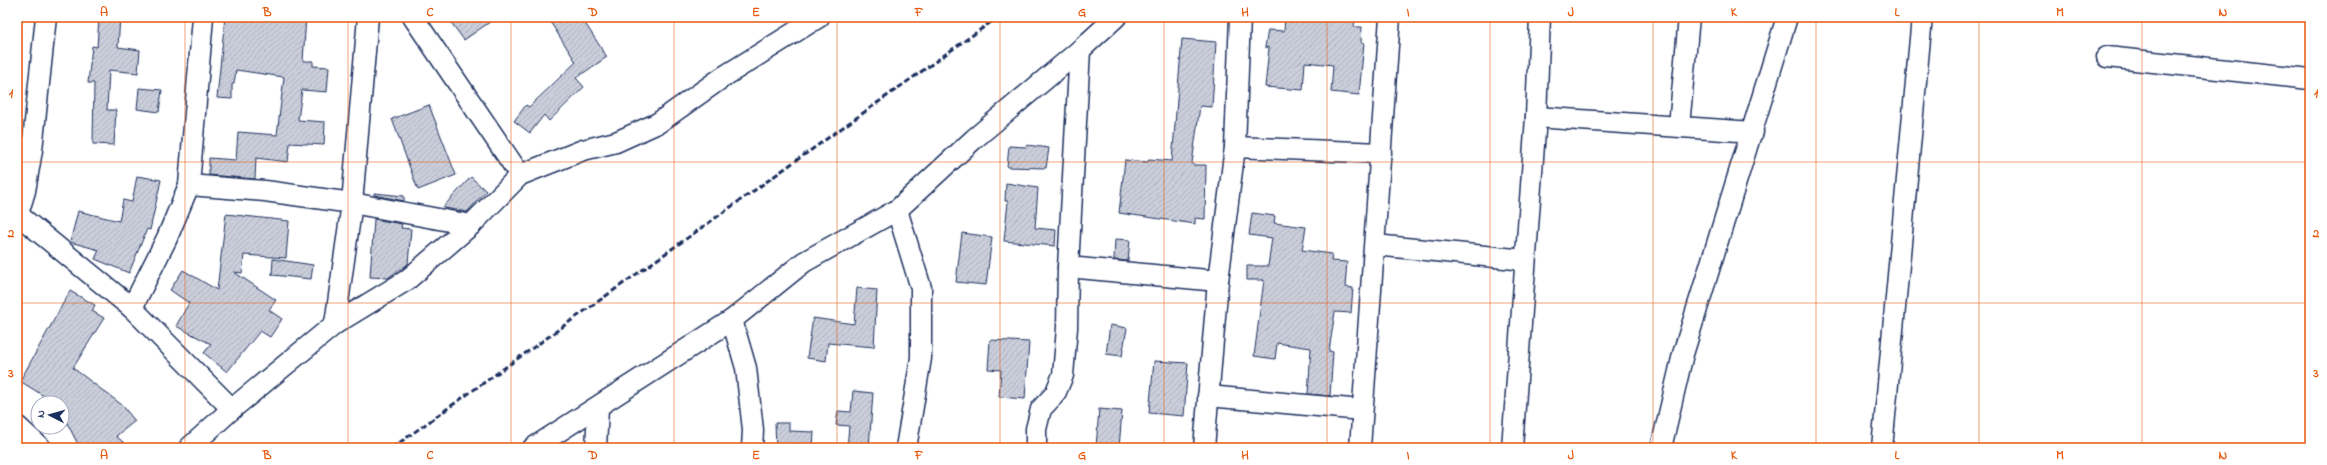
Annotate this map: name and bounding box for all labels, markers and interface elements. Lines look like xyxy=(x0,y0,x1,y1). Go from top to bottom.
text: A xyxy=(100,3,108,22)
text: B xyxy=(262,3,272,22)
text: C xyxy=(426,3,434,22)
text: D xyxy=(587,3,598,22)
text: E xyxy=(752,3,760,22)
text: F xyxy=(914,3,924,22)
text: G xyxy=(1078,3,1086,22)
text: H xyxy=(1241,3,1249,22)
text: I xyxy=(1406,3,1410,22)
text: J xyxy=(1568,3,1574,22)
text: K xyxy=(1731,3,1738,22)
text: L xyxy=(1895,3,1901,22)
text: M xyxy=(2056,3,2064,22)
text: N xyxy=(2219,3,2228,22)
text: 1 xyxy=(9,84,14,103)
text: 1 xyxy=(2314,84,2319,103)
text: 2 xyxy=(7,224,15,243)
text: 2 xyxy=(2312,224,2320,243)
text: 3 xyxy=(7,364,14,383)
text: 3 xyxy=(2312,364,2319,383)
north arrow xyxy=(30,395,70,435)
text: N xyxy=(33,410,49,419)
text: A xyxy=(100,446,108,465)
text: B xyxy=(262,446,272,465)
text: C xyxy=(426,446,434,465)
text: D xyxy=(587,446,598,465)
text: E xyxy=(752,446,760,465)
text: F xyxy=(914,446,924,465)
text: G xyxy=(1078,446,1086,465)
text: H xyxy=(1241,446,1249,465)
text: I xyxy=(1406,446,1410,465)
text: J xyxy=(1568,446,1574,465)
text: K xyxy=(1731,446,1738,465)
text: L xyxy=(1895,446,1901,465)
text: M xyxy=(2056,446,2064,465)
text: N xyxy=(2219,446,2228,465)

